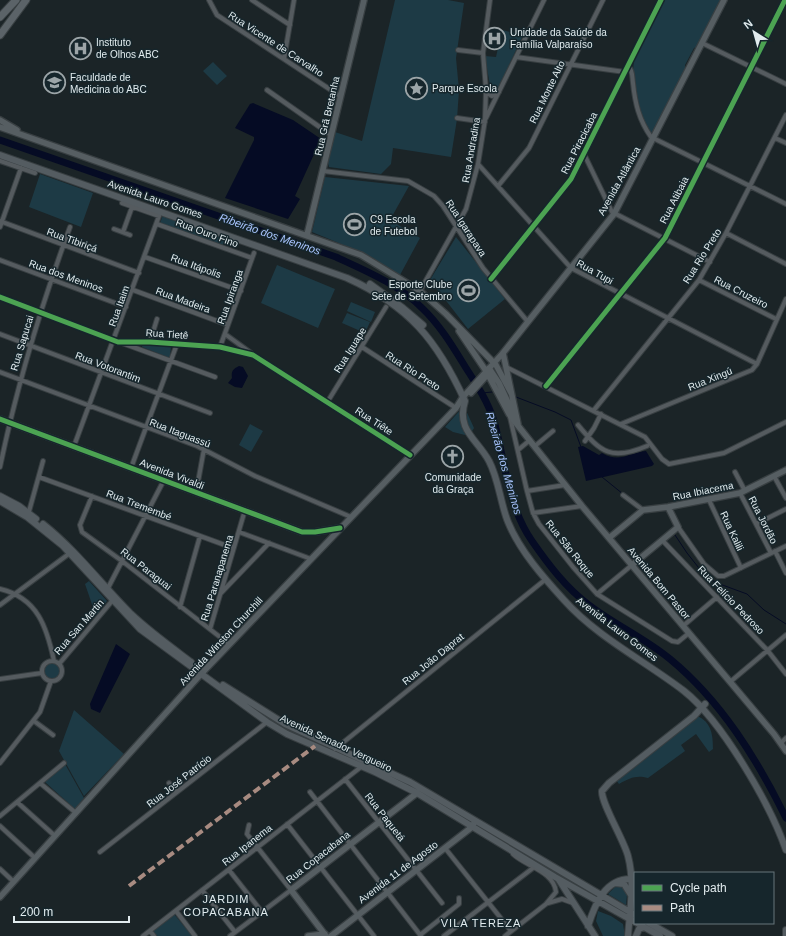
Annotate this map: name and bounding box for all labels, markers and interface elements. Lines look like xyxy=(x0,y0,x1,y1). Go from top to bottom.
street label: Rua Vicente de Carvalho xyxy=(226,9,326,79)
north arrow xyxy=(734,12,774,52)
text: N xyxy=(741,17,755,31)
hospital icon: Unidade da Saúde da Família Valparaíso xyxy=(481,25,507,51)
place label: Unidade da Saúde da Família Valparaíso xyxy=(510,27,607,50)
hospital icon: Instituto de Olhos ABC xyxy=(67,35,93,61)
place label: Instituto de Olhos ABC xyxy=(96,37,159,60)
street label: Rua Monte Alto xyxy=(527,58,567,125)
school or university icon: Faculdade de Medicina do ABC xyxy=(41,70,67,96)
place label: Faculdade de Medicina do ABC xyxy=(70,72,147,95)
street label: Rua Grã Bretanha xyxy=(313,75,342,157)
place icon: Parque Escola xyxy=(403,75,429,101)
place label: Parque Escola xyxy=(432,83,497,94)
street label: Rua Piracicaba xyxy=(559,110,599,176)
street label: Rua Andradina xyxy=(460,116,482,184)
street label: Avenida Atlântica xyxy=(596,144,643,217)
street label: Rua Atibaia xyxy=(657,174,691,225)
street label: Avenida Lauro Gomes xyxy=(106,178,204,220)
street label: Rua Igarapava xyxy=(444,197,489,259)
water label: Ribeirão dos Meninos xyxy=(218,211,323,257)
sports icon: C9 Escola de Futebol xyxy=(342,212,368,238)
place label: C9 Escola de Futebol xyxy=(370,214,417,237)
street label: Rua Ouro Fino xyxy=(174,217,240,250)
street label: Rua Tibiriçá xyxy=(45,226,99,254)
street label: Rua Rio Preto xyxy=(681,226,724,286)
street label: Rua Itápolis xyxy=(169,252,223,280)
street label: Rua Tupi xyxy=(575,257,615,287)
street label: Rua dos Meninos xyxy=(28,258,104,294)
street label: Rua Ipiranga xyxy=(215,268,245,326)
street label: Rua Cruzeiro xyxy=(712,274,770,310)
sports icon: Esporte Clube Sete de Setembro xyxy=(455,277,481,303)
place label: Esporte Clube Sete de Setembro xyxy=(371,279,452,302)
street label: Rua Itaim xyxy=(107,284,131,328)
street label: Rua Madeira xyxy=(154,285,212,315)
street label: Rua Sapucai xyxy=(8,314,36,372)
street label: Rua Iguape xyxy=(332,325,369,375)
street label: Rua Tietê xyxy=(145,327,189,341)
street label: Rua Rio Preto xyxy=(384,349,443,393)
street label: Rua Votorantim xyxy=(74,350,142,384)
street label: Rua Xingú xyxy=(686,365,734,393)
street label: Rua Tiête xyxy=(353,405,395,438)
water label: Ribeirão dos Meninos xyxy=(484,410,525,516)
street label: Rua Itaguassú xyxy=(148,416,212,450)
church icon: Comunidade da Graça xyxy=(440,444,466,470)
street label: Avenida Vivaldi xyxy=(138,457,206,491)
place label: Comunidade da Graça xyxy=(425,472,482,495)
street label: Rua Ibiacema xyxy=(672,480,735,502)
street label: Rua Tremembé xyxy=(105,488,174,523)
street label: Rua Jordão xyxy=(746,494,780,546)
street label: Rua Kalili xyxy=(718,510,746,552)
street label: Rua São Roque xyxy=(543,518,597,580)
street label: Rua Paranapanema xyxy=(199,533,235,622)
street label: Avenida Bom Pastor xyxy=(626,545,693,622)
street label: Rua Paraguai xyxy=(119,546,173,592)
street label: Rua Felício Pedroso xyxy=(696,564,767,637)
street label: Avenida Winston Churchill xyxy=(177,595,265,687)
street label: Avenida Lauro Gomes xyxy=(574,595,660,663)
street label: Rua San Martin xyxy=(52,597,106,657)
street label: Rua João Daprat xyxy=(400,631,466,687)
street label: Avenida Senador Vergueiro xyxy=(278,712,394,774)
street label: Rua José Patrício xyxy=(145,752,214,810)
street label: Rua Paquetá xyxy=(363,791,408,844)
street label: Rua Ipanema xyxy=(220,822,274,868)
street label: Rua Copacabana xyxy=(284,828,352,885)
street label: Avenida 11 de Agosto xyxy=(356,838,440,905)
legend xyxy=(634,872,774,924)
text: Cycle path xyxy=(670,881,727,895)
district label: JARDIM COPACABANA xyxy=(183,893,269,918)
scale bar xyxy=(14,898,129,924)
text: Path xyxy=(670,901,695,915)
text: 200 m xyxy=(20,905,53,919)
district label: VILA TEREZA xyxy=(441,917,521,929)

